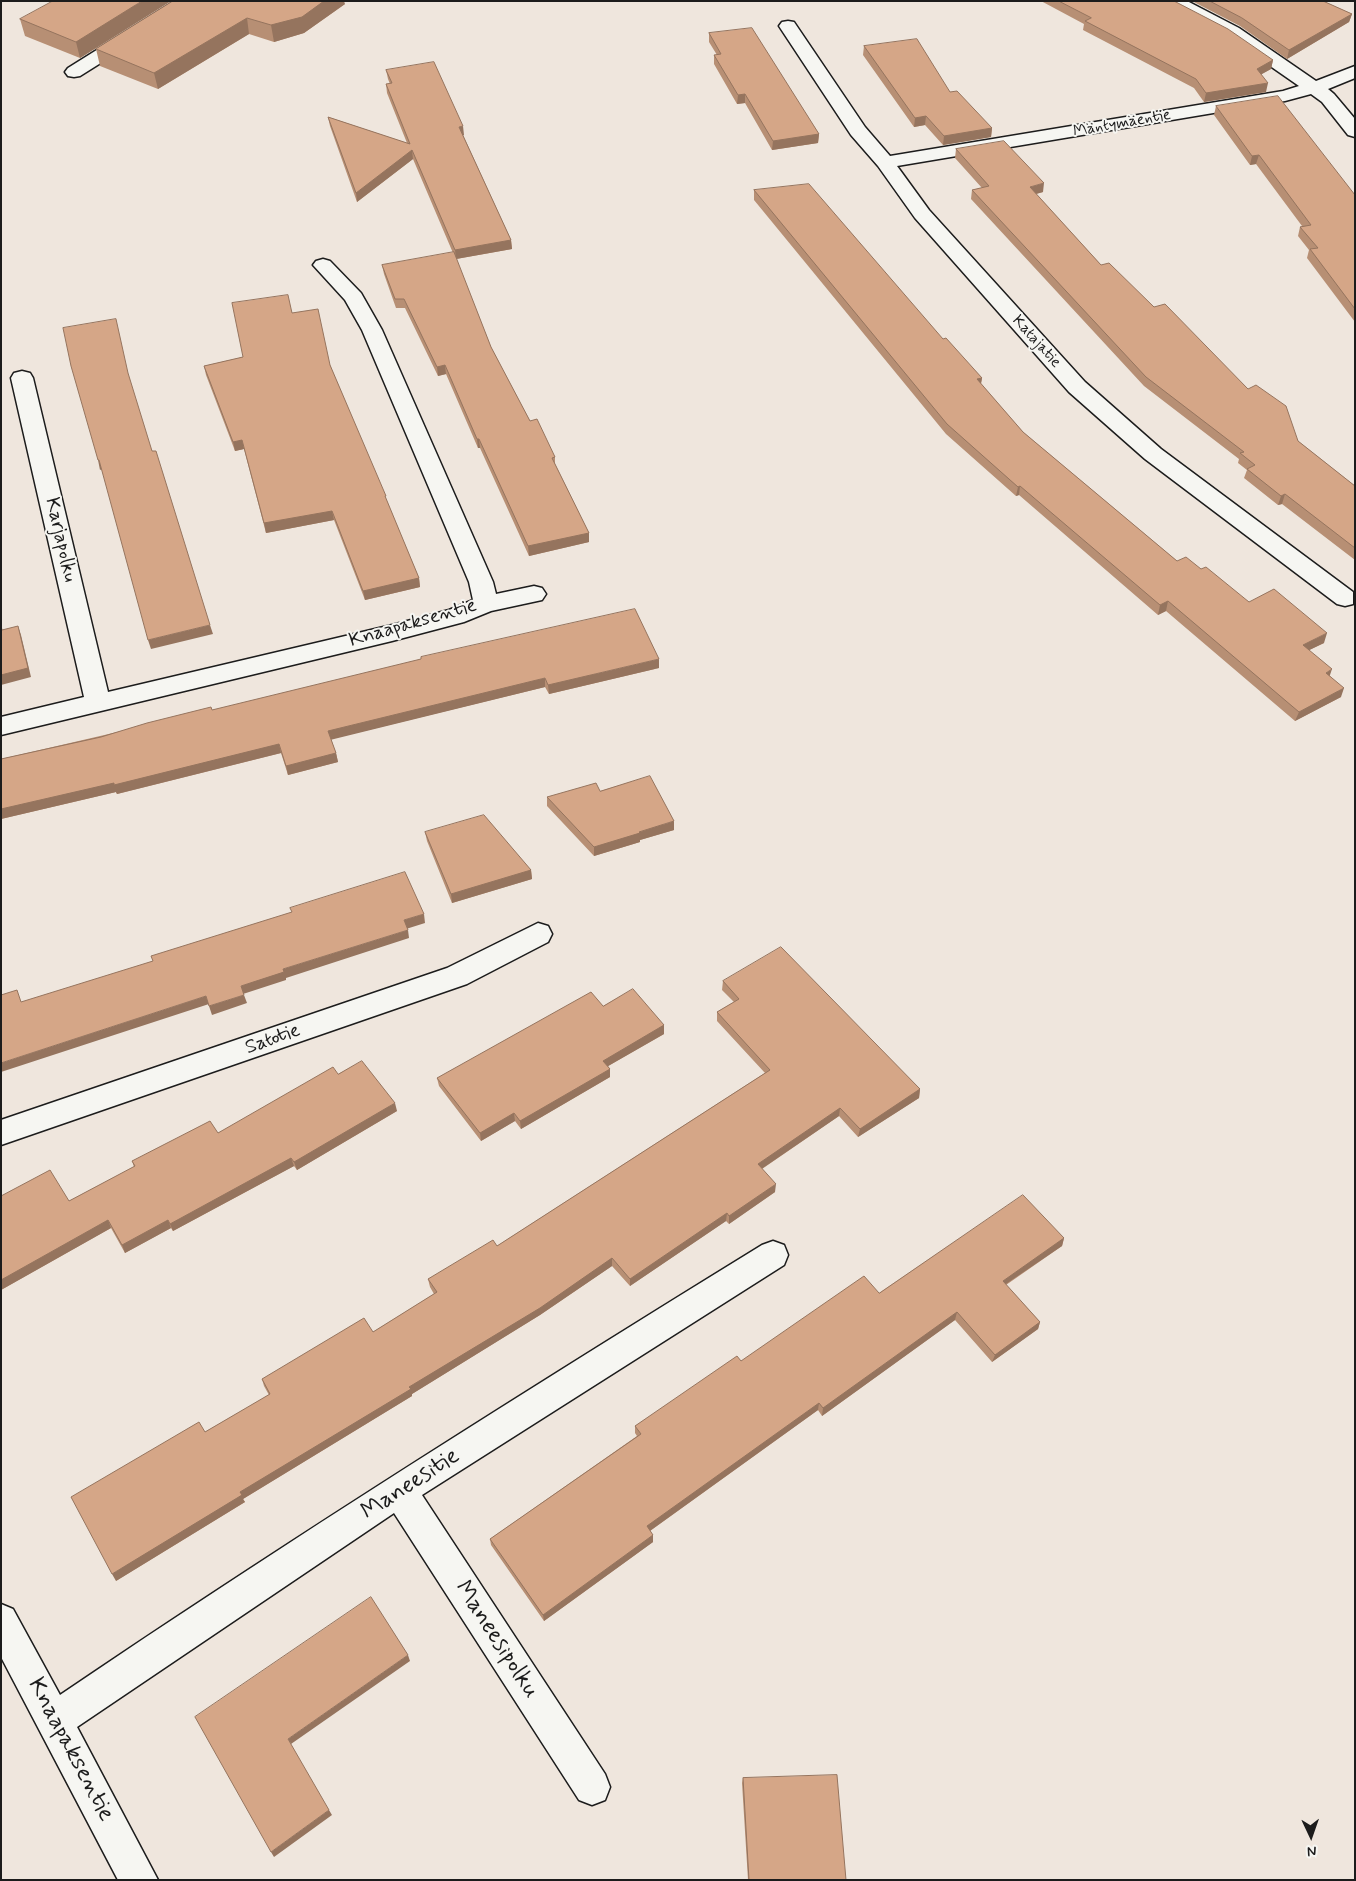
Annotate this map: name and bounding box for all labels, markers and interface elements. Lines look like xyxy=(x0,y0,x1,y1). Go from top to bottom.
street label: Mäntymäentie xyxy=(1072,106,1172,142)
street label: Katajatie xyxy=(1007,312,1065,372)
street label: Karjapolku xyxy=(39,495,81,585)
street label: Knaapaksentie xyxy=(346,594,480,654)
street label: Satotie xyxy=(242,1019,304,1061)
street label: Maneesitie xyxy=(357,1443,465,1527)
street label: Maneesipolku xyxy=(447,1576,545,1704)
street label: Knaapaksentie xyxy=(20,1674,120,1826)
north arrow xyxy=(1286,1811,1336,1861)
text: N xyxy=(1307,1842,1317,1860)

